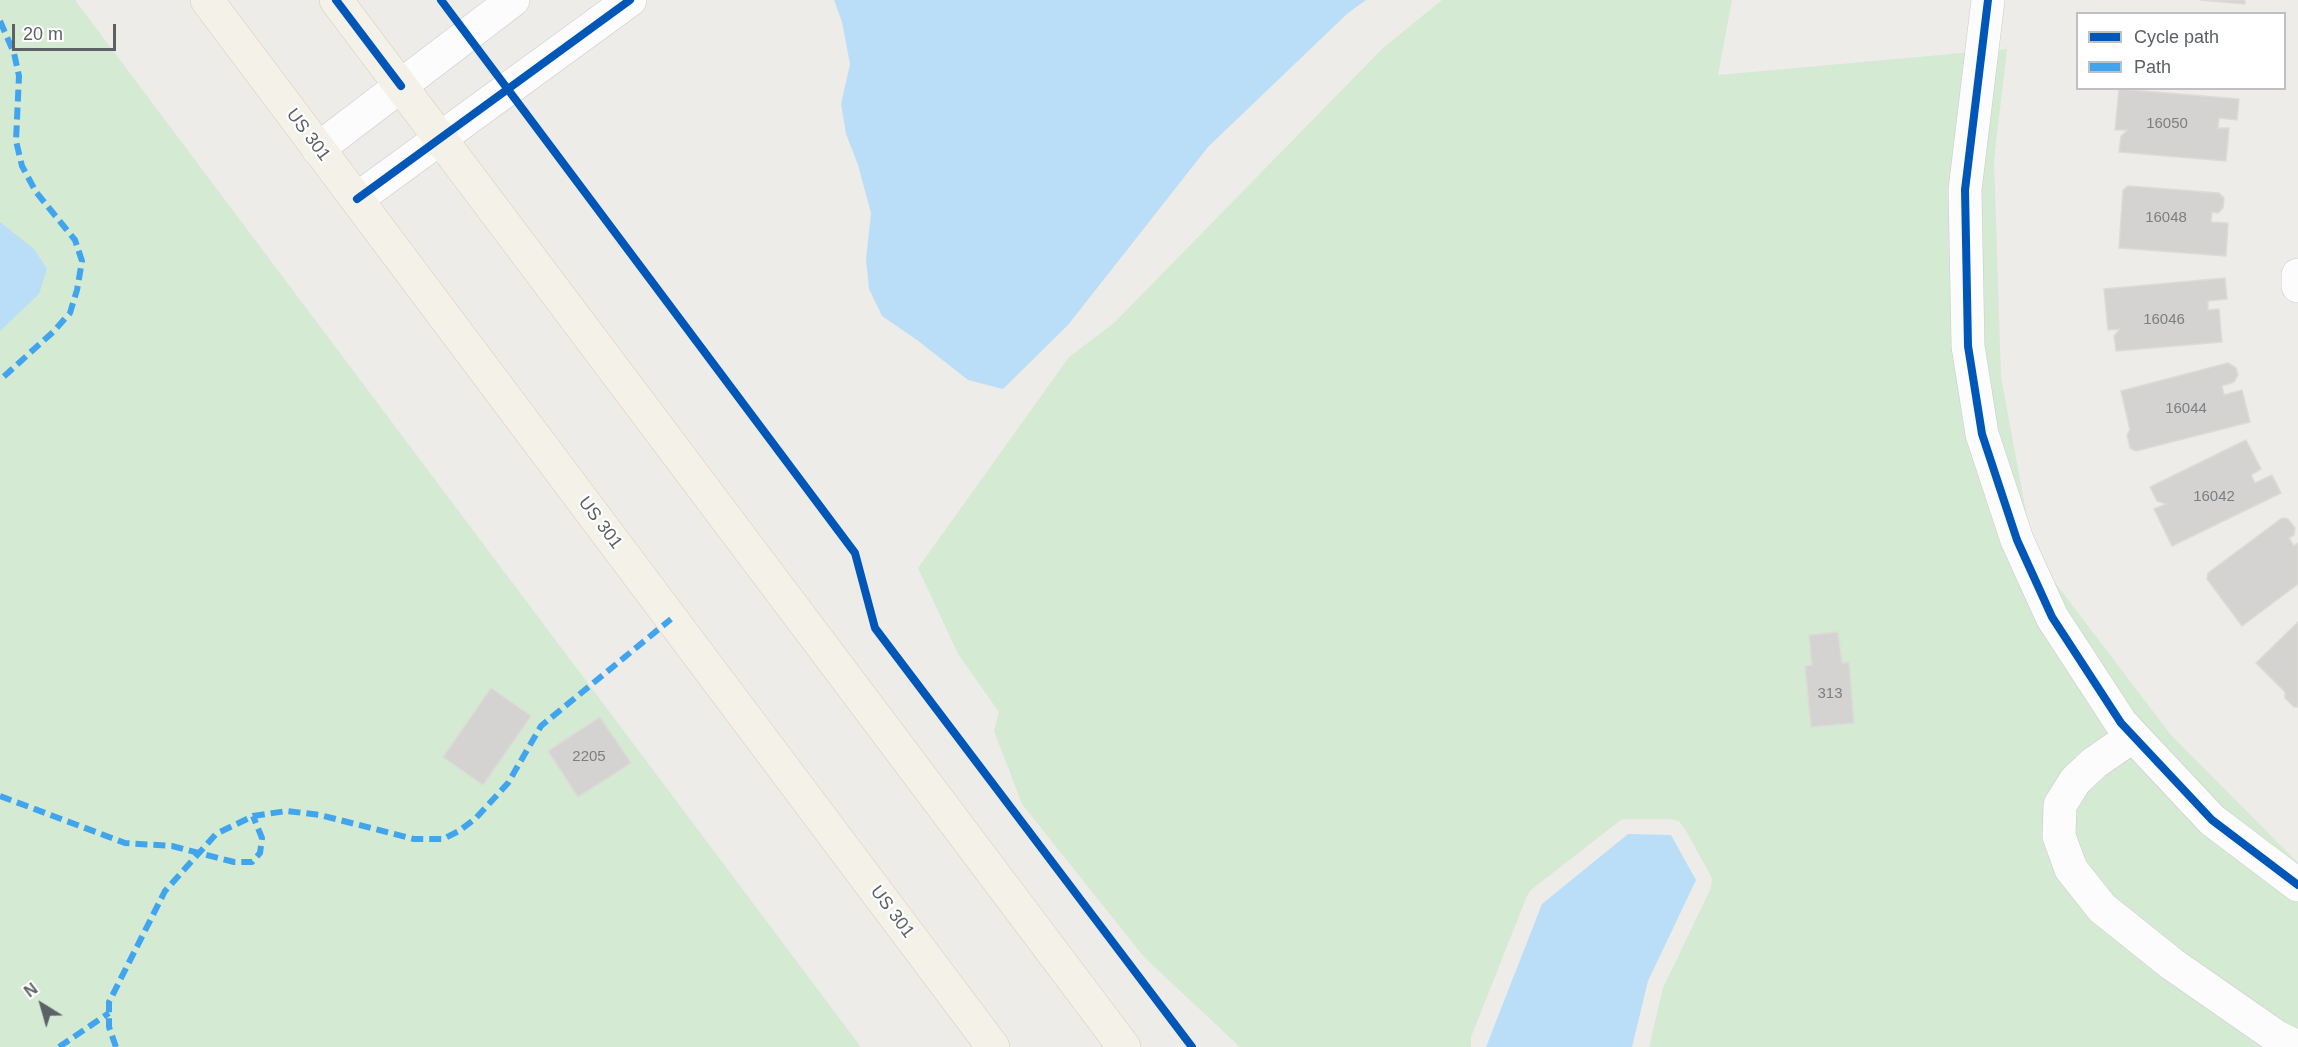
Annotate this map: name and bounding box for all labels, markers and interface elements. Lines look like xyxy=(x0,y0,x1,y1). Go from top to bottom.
scale bar xyxy=(15,12,118,50)
legend xyxy=(2076,12,2286,90)
text: 20 m xyxy=(23,24,63,44)
text: Cycle path xyxy=(2134,27,2219,47)
text: Path xyxy=(2134,57,2171,77)
street label: US 301 xyxy=(281,105,335,165)
house number: 16050 xyxy=(2146,115,2188,133)
house number: 16048 xyxy=(2145,209,2187,227)
house number: 16046 xyxy=(2143,311,2185,329)
house number: 16044 xyxy=(2165,400,2207,418)
house number: 16042 xyxy=(2193,488,2235,506)
street label: US 301 xyxy=(573,493,627,553)
house number: 313 xyxy=(1817,685,1843,703)
house number: 2205 xyxy=(572,748,606,766)
street label: US 301 xyxy=(865,882,919,942)
north arrow xyxy=(12,975,72,1035)
text: N xyxy=(21,980,41,1000)

